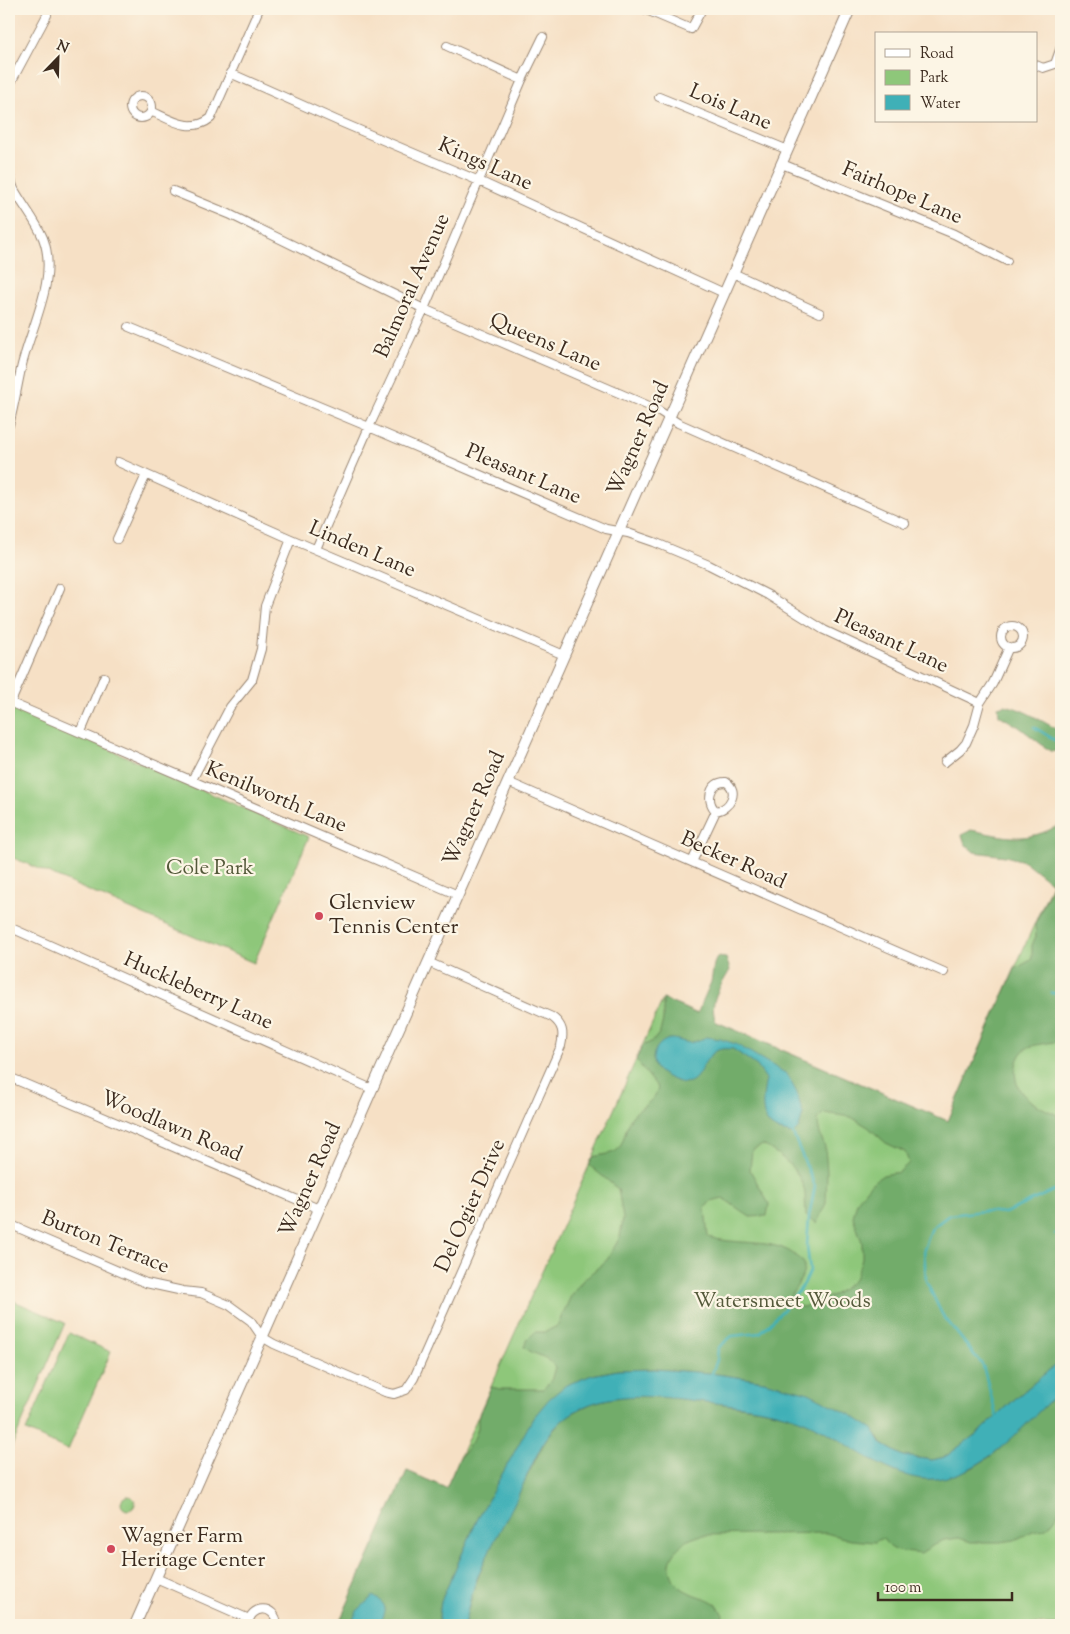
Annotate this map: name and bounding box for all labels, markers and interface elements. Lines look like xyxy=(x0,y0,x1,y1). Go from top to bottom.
north arrow xyxy=(32,32,82,82)
legend xyxy=(875,32,1038,122)
text: N xyxy=(53,36,71,59)
text: Road xyxy=(920,44,954,65)
text: Park xyxy=(920,68,949,89)
street label: Lois Lane xyxy=(684,77,776,139)
text: Water xyxy=(920,94,961,115)
street label: Kings Lane xyxy=(433,131,537,199)
street label: Fairhope Lane xyxy=(837,155,967,233)
street label: Balmoral Avenue xyxy=(368,209,458,363)
street label: Queens Lane xyxy=(484,306,606,380)
street label: Wagner Road xyxy=(600,376,678,501)
street label: Pleasant Lane xyxy=(460,437,586,513)
street label: Linden Lane xyxy=(304,514,420,586)
street label: Pleasant Lane xyxy=(829,602,953,682)
street label: Wagner Road xyxy=(436,746,514,871)
street label: Kenilworth Lane xyxy=(201,755,351,841)
street label: Becker Road xyxy=(675,824,791,898)
park label: Cole Park xyxy=(166,854,254,884)
place label: Glenview Tennis Center xyxy=(329,889,459,943)
marker: Glenview Tennis Center xyxy=(313,910,325,922)
street label: Huckleberry Lane xyxy=(118,946,278,1038)
street label: Woodlawn Road xyxy=(96,1084,247,1170)
street label: Wagner Road xyxy=(272,1117,350,1242)
street label: Del Ogier Drive xyxy=(428,1134,514,1278)
street label: Burton Terrace xyxy=(36,1204,174,1282)
park label: Watersmeet Woods xyxy=(693,1287,871,1317)
place label: Wagner Farm Heritage Center xyxy=(121,1522,265,1576)
marker: Wagner Farm Heritage Center xyxy=(105,1543,117,1555)
scale bar xyxy=(878,1569,1011,1601)
text: 100 m xyxy=(885,1578,922,1599)

